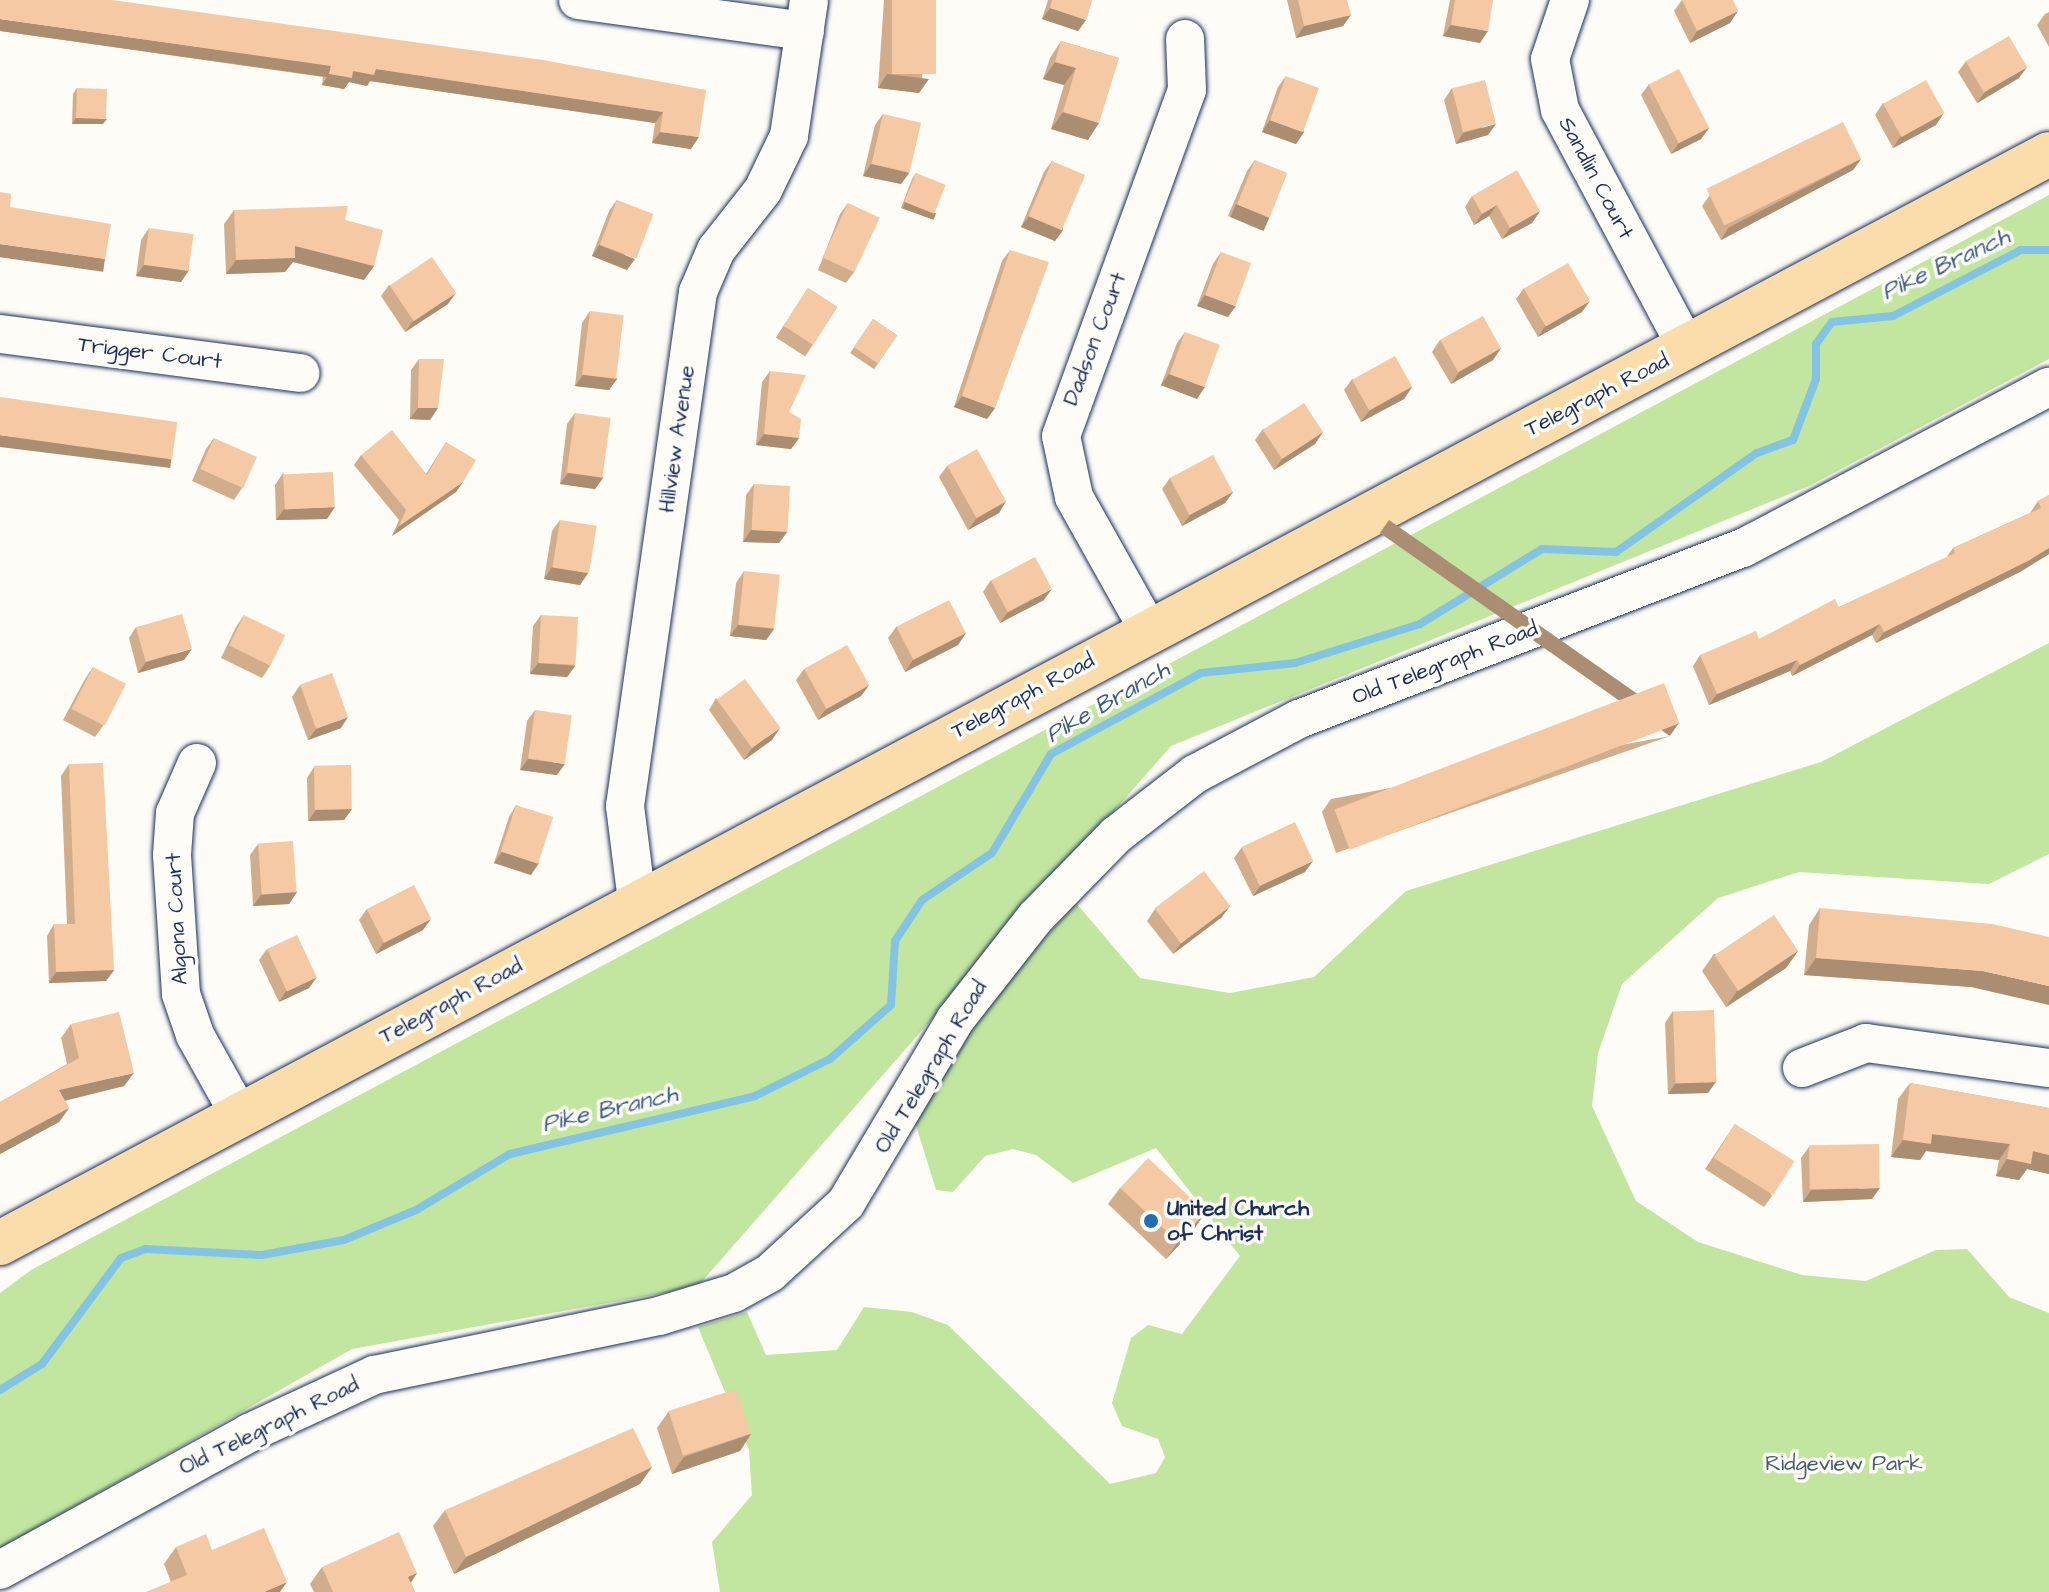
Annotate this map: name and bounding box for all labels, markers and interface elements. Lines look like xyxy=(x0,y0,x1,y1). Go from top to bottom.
street label: Sandlin Court xyxy=(1553,112,1639,244)
water label: Pike Branch xyxy=(1877,223,2015,307)
street label: Dadson Court xyxy=(1058,269,1132,409)
street label: Trigger Court xyxy=(76,331,224,375)
street label: Telegraph Road xyxy=(1521,347,1673,443)
street label: Hillview Avenue xyxy=(654,364,700,514)
street label: Old Telegraph Road xyxy=(1349,615,1541,711)
street label: Telegraph Road xyxy=(947,647,1099,745)
water label: Pike Branch xyxy=(1041,656,1175,750)
street label: Algona Court xyxy=(160,852,194,986)
street label: Telegraph Road xyxy=(375,952,527,1050)
street label: Old Telegraph Road xyxy=(869,976,993,1158)
water label: Pike Branch xyxy=(540,1080,680,1140)
place label: United Church of Christ xyxy=(1167,1195,1309,1246)
marker: United Church of Christ xyxy=(1142,1212,1160,1230)
street label: Old Telegraph Road xyxy=(175,1371,363,1481)
park label: Ridgeview Park xyxy=(1765,1451,1923,1477)

